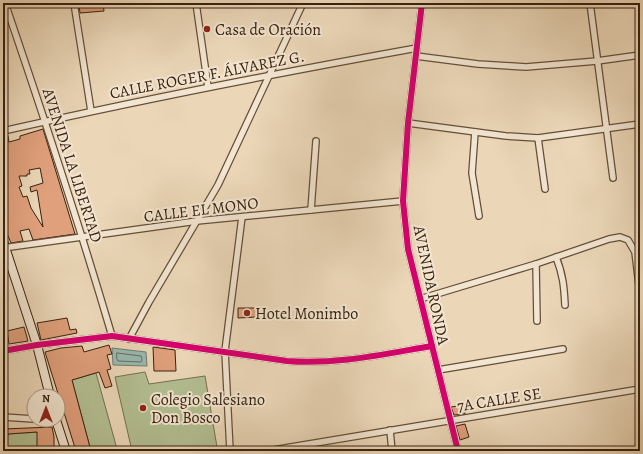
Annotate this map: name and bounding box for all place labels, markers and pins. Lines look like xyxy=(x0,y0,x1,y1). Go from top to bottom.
place label: Casa de Oración xyxy=(215,19,321,41)
marker: Casa de Oración xyxy=(202,24,212,34)
place label: Hotel Monimbo xyxy=(255,303,358,325)
marker: Hotel Monimbo xyxy=(242,308,252,318)
place label: Colegio Salesiano Don Bosco xyxy=(151,389,265,429)
marker: Colegio Salesiano Don Bosco xyxy=(138,403,148,413)

